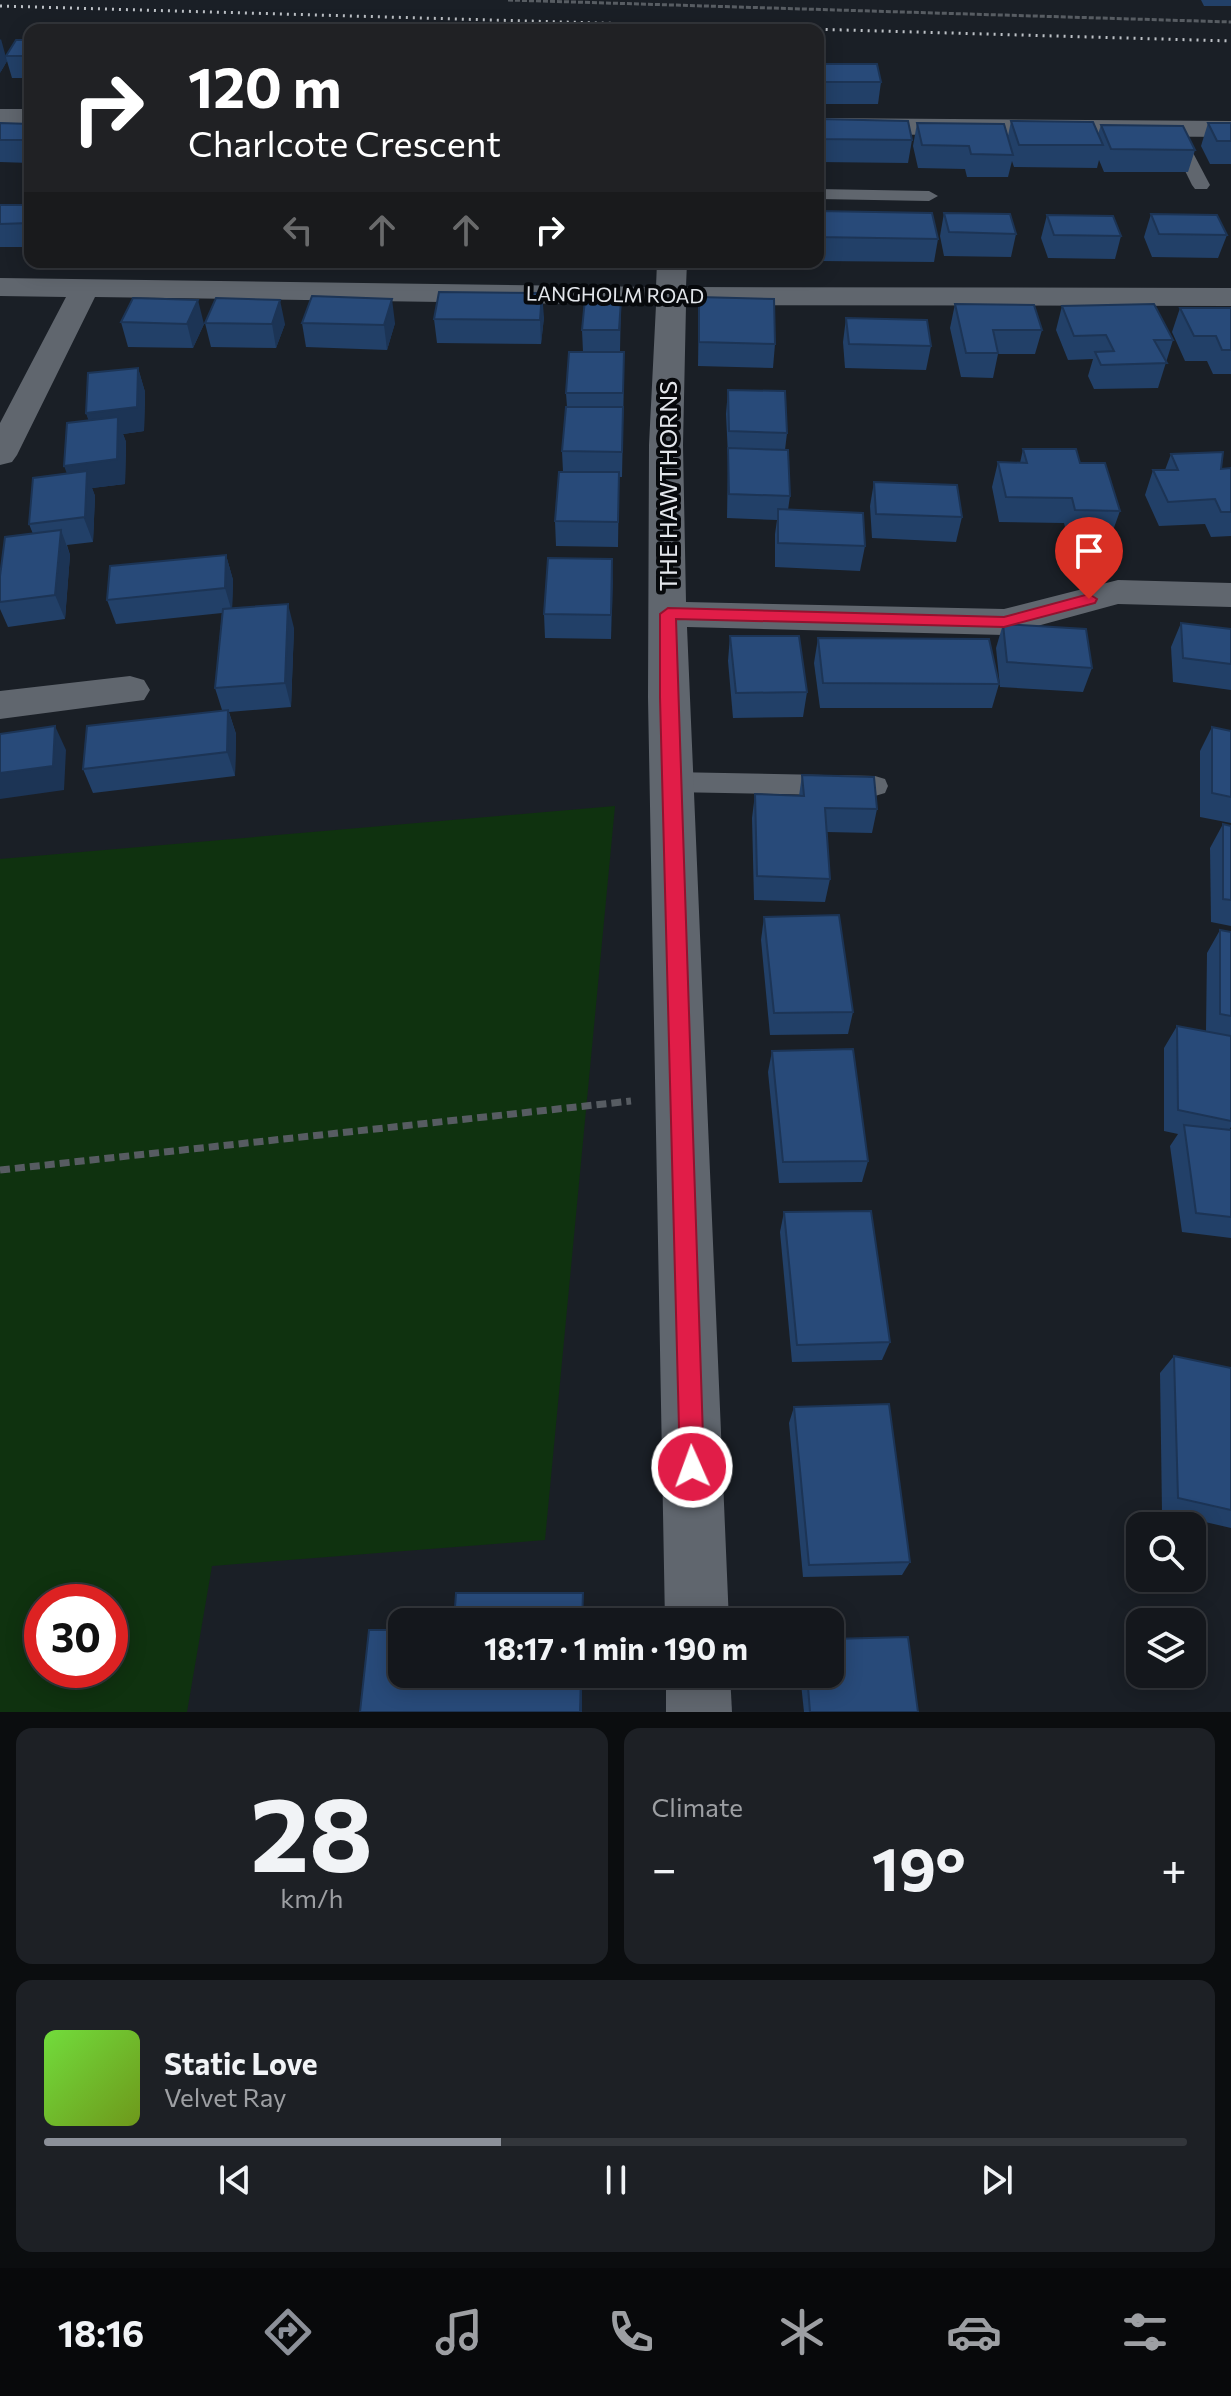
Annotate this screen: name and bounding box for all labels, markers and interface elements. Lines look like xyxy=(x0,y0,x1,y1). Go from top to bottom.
text: 120 m xyxy=(188,51,342,120)
icon: right xyxy=(56,56,160,160)
text: Charlcote Crescent xyxy=(188,120,501,164)
icon: left xyxy=(276,208,320,252)
icon: ahead xyxy=(360,208,404,252)
icon: ahead xyxy=(444,208,488,252)
icon: right xyxy=(528,208,572,252)
street label: LANGHOLM ROAD xyxy=(526,280,704,308)
street label: THE HAWTHORNS xyxy=(653,381,682,591)
pin xyxy=(1055,517,1123,599)
icon: arrive xyxy=(1067,529,1111,573)
position arrow xyxy=(650,1425,734,1509)
map controls xyxy=(1126,1512,1206,1688)
button: search xyxy=(1126,1512,1206,1592)
speed limit sign: 30 xyxy=(24,1584,128,1688)
button: layers xyxy=(1126,1608,1206,1688)
text: 18:17 · 1 min · 190 m xyxy=(484,1629,748,1666)
text: 28 xyxy=(250,1766,373,1893)
text: Climate xyxy=(652,1791,743,1822)
text: 19° xyxy=(872,1830,966,1903)
text: − xyxy=(652,1840,677,1894)
text: + xyxy=(1161,1840,1187,1894)
text: km/h xyxy=(280,1882,343,1913)
text: Static Love xyxy=(164,2044,318,2081)
text: Velvet Ray xyxy=(164,2081,287,2112)
icon: previous xyxy=(213,2158,257,2202)
icon: pause xyxy=(594,2158,638,2202)
icon: next xyxy=(975,2158,1019,2202)
icon: directions xyxy=(260,2304,316,2360)
icon: music xyxy=(431,2304,487,2360)
icon: phone xyxy=(603,2304,659,2360)
icon: climate xyxy=(774,2304,830,2360)
icon: car xyxy=(946,2304,1002,2360)
icon: filters xyxy=(1117,2304,1173,2360)
text: 18:16 xyxy=(58,2310,144,2354)

